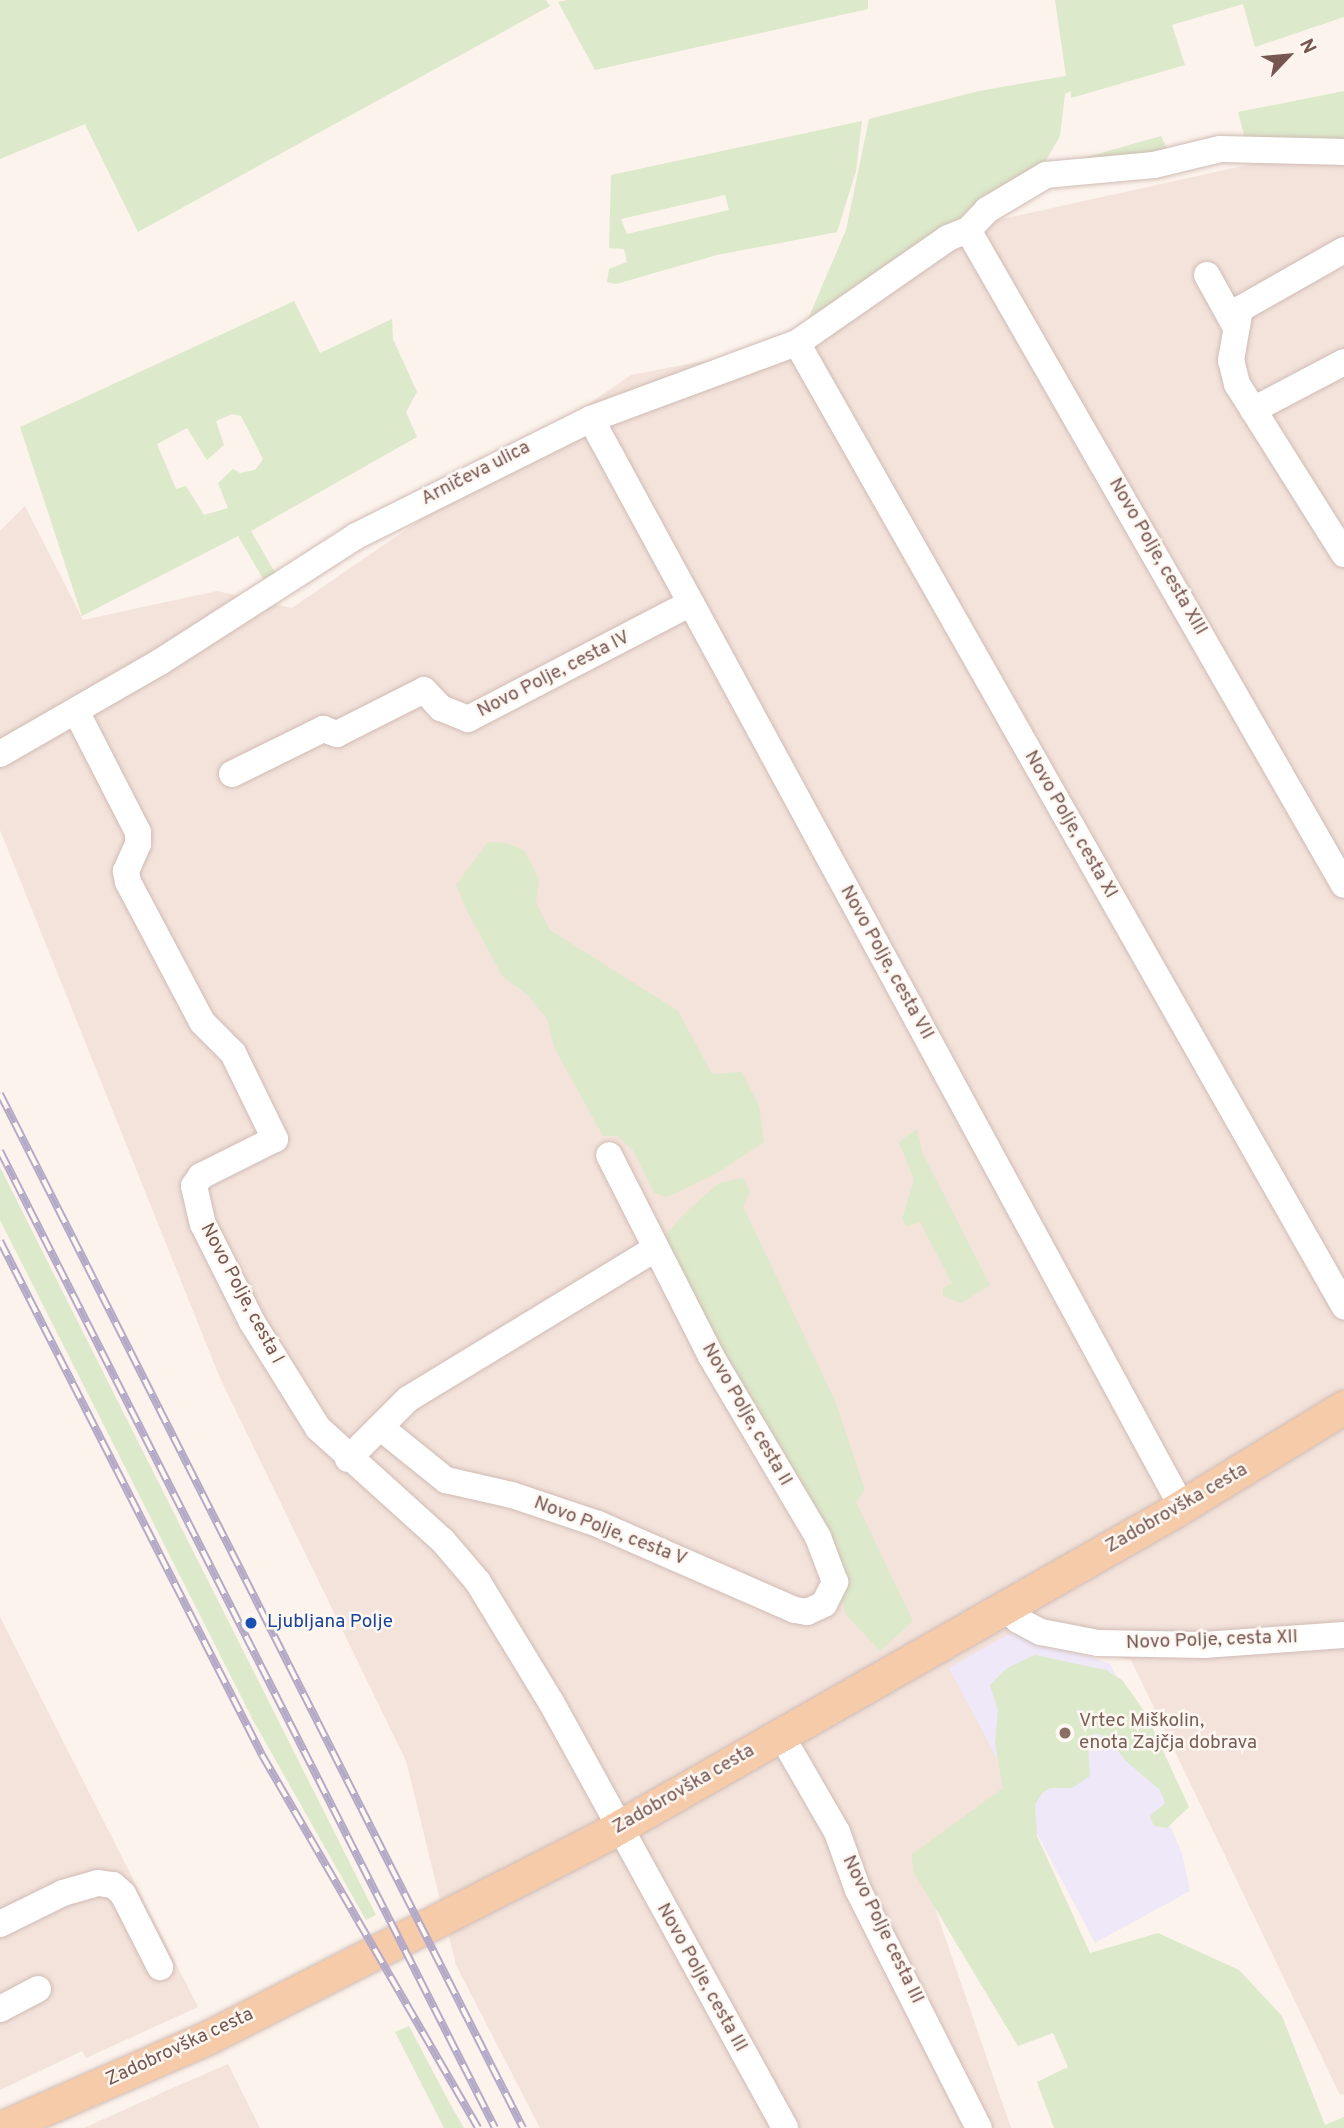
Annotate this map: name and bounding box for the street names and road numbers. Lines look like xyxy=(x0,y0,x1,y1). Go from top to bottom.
street label: Arničeva ulica xyxy=(418,437,534,511)
street label: Novo Polje, cesta XIII xyxy=(1103,474,1211,640)
street label: Novo Polje, cesta IV xyxy=(474,627,634,723)
street label: Novo Polje, cesta XI xyxy=(1018,747,1122,903)
street label: Novo Polje, cesta VII xyxy=(834,882,938,1044)
street label: Novo Polje, cesta I xyxy=(194,1220,288,1368)
street label: Novo Polje, cesta II xyxy=(696,1340,796,1490)
street label: Zadobrovška cesta xyxy=(1102,1459,1252,1559)
street label: Novo Polje, cesta V xyxy=(530,1492,690,1572)
street label: Novo Polje, cesta XII xyxy=(1126,1627,1298,1655)
street label: Zadobrovška cesta xyxy=(609,1740,759,1840)
street label: Novo Polje cesta III xyxy=(836,1852,928,2008)
street label: Novo Polje, cesta III xyxy=(651,1900,751,2056)
street label: Zadobrovška cesta xyxy=(103,2004,257,2092)

